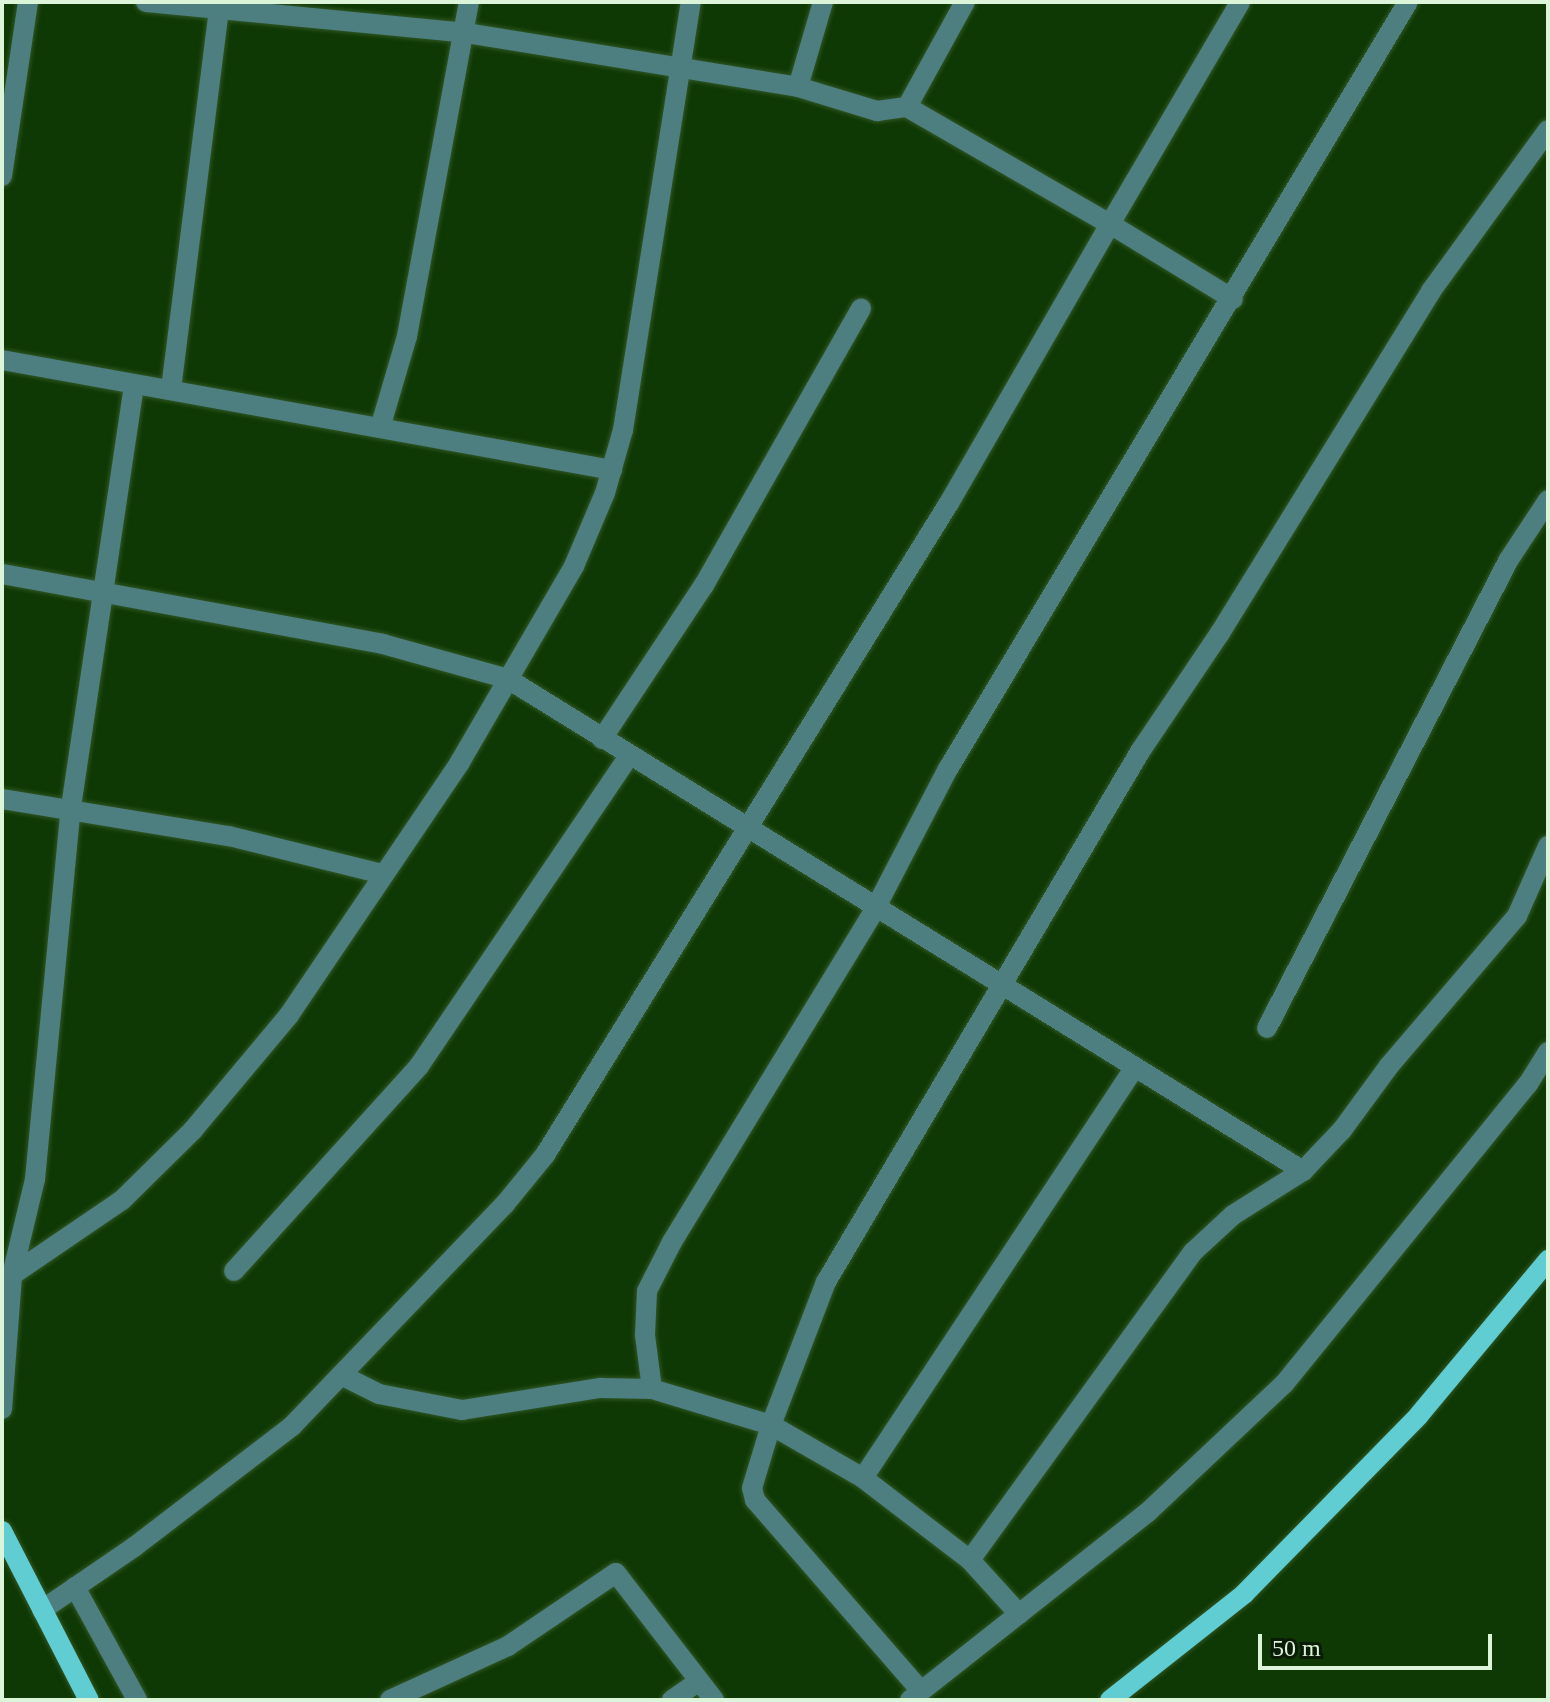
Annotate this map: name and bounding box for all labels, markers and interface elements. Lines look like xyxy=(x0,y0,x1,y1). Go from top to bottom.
scale bar xyxy=(1262,1618,1496,1668)
text: 50 m xyxy=(1272,1635,1321,1661)

